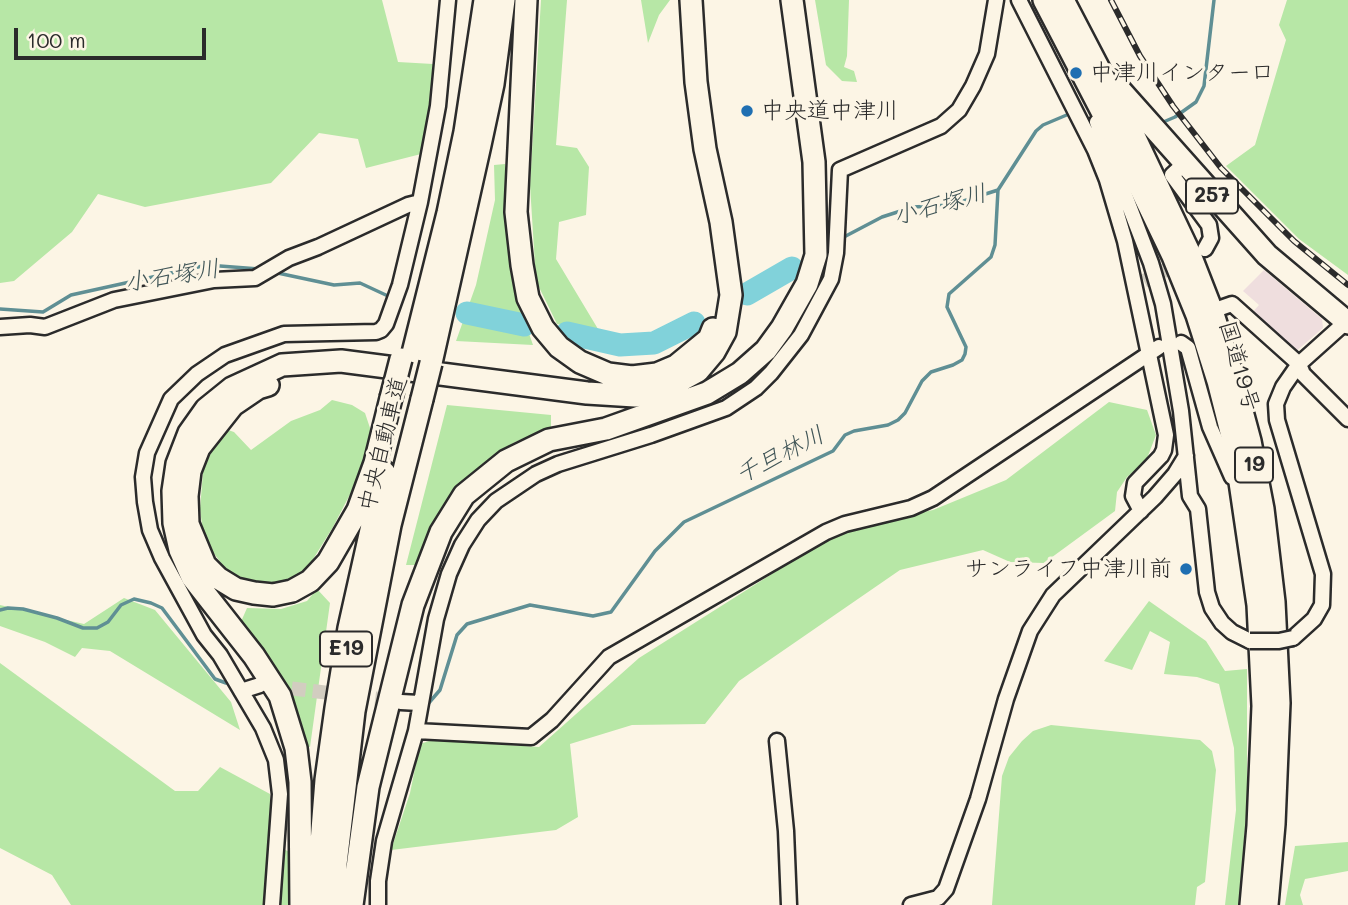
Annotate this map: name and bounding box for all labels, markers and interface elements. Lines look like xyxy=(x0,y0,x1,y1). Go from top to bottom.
scale bar xyxy=(18,14,210,58)
text: 100 m xyxy=(27,26,86,53)
place label: 中津川インター口 xyxy=(1090,59,1274,87)
marker: 中津川インター口 xyxy=(1068,65,1084,81)
place label: 中央道中津川 xyxy=(761,97,899,125)
marker: 中央道中津川 xyxy=(739,103,755,119)
road number: 257 xyxy=(1186,178,1238,214)
water label: 小石塚川 xyxy=(890,179,990,231)
water label: 小石塚川 xyxy=(122,254,222,298)
street label: 国道19号 xyxy=(1213,318,1265,414)
street label: 中央自動車道 xyxy=(353,374,413,514)
water label: 千旦林川 xyxy=(731,420,829,490)
road number: 19 xyxy=(1235,448,1273,482)
place label: サンライフ中津川前 xyxy=(965,555,1172,583)
marker: サンライフ中津川前 xyxy=(1178,561,1194,577)
road number: E19 xyxy=(320,632,372,666)

